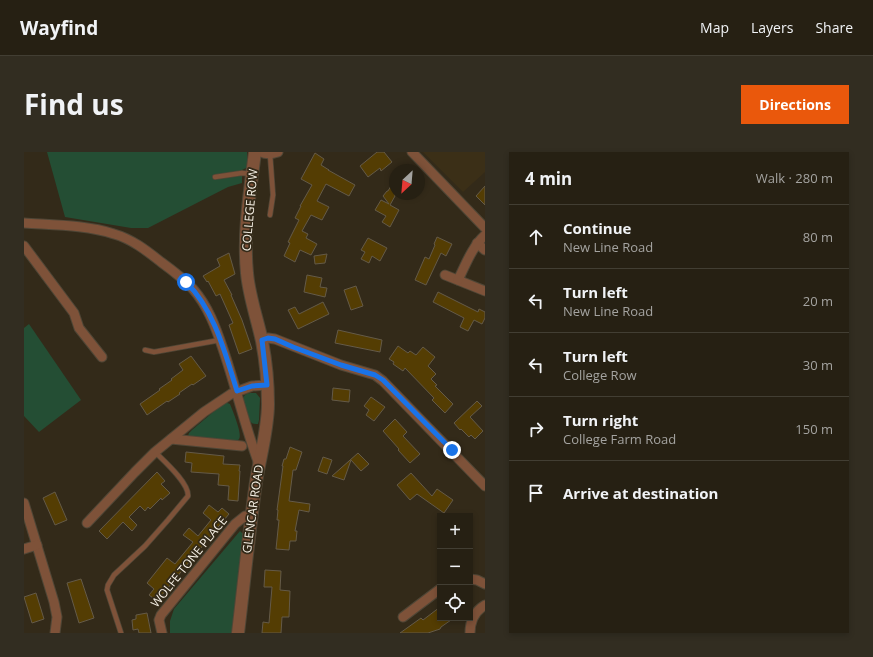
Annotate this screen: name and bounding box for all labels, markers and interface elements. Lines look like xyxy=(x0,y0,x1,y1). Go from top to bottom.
text: Wayfind xyxy=(20,15,98,41)
text: Map xyxy=(700,18,729,37)
text: Layers xyxy=(751,18,793,37)
text: Share xyxy=(815,18,853,37)
text: Find us xyxy=(24,85,124,123)
button: Directions xyxy=(741,85,849,124)
north arrow xyxy=(389,164,425,200)
text: 4 min xyxy=(525,167,572,190)
street label: COLLEGE ROW xyxy=(237,168,262,252)
text: Walk · 280 m xyxy=(756,169,833,187)
text: Continue xyxy=(563,218,631,238)
icon: ahead xyxy=(525,226,547,248)
text: 80 m xyxy=(803,228,833,246)
text: New Line Road xyxy=(563,238,653,256)
route start xyxy=(177,273,195,291)
text: Turn left xyxy=(563,282,628,302)
icon: left xyxy=(525,290,547,312)
text: 20 m xyxy=(803,292,833,310)
text: New Line Road xyxy=(563,302,653,320)
text: Turn left xyxy=(563,346,628,366)
icon: left xyxy=(525,354,547,376)
text: 30 m xyxy=(803,356,833,374)
text: College Row xyxy=(563,366,637,384)
text: Turn right xyxy=(563,410,638,430)
icon: right xyxy=(525,418,547,440)
text: 150 m xyxy=(795,420,833,438)
text: College Farm Road xyxy=(563,430,676,448)
route end xyxy=(443,441,461,459)
street label: GLENCAR ROAD xyxy=(238,463,267,554)
icon: arrive xyxy=(525,482,547,504)
text: Arrive at destination xyxy=(563,483,718,503)
street label: WOLFE TONE PLACE xyxy=(147,513,231,611)
map controls xyxy=(437,513,473,621)
button: + xyxy=(437,513,473,549)
button: − xyxy=(437,549,473,585)
button: locate xyxy=(437,585,473,621)

